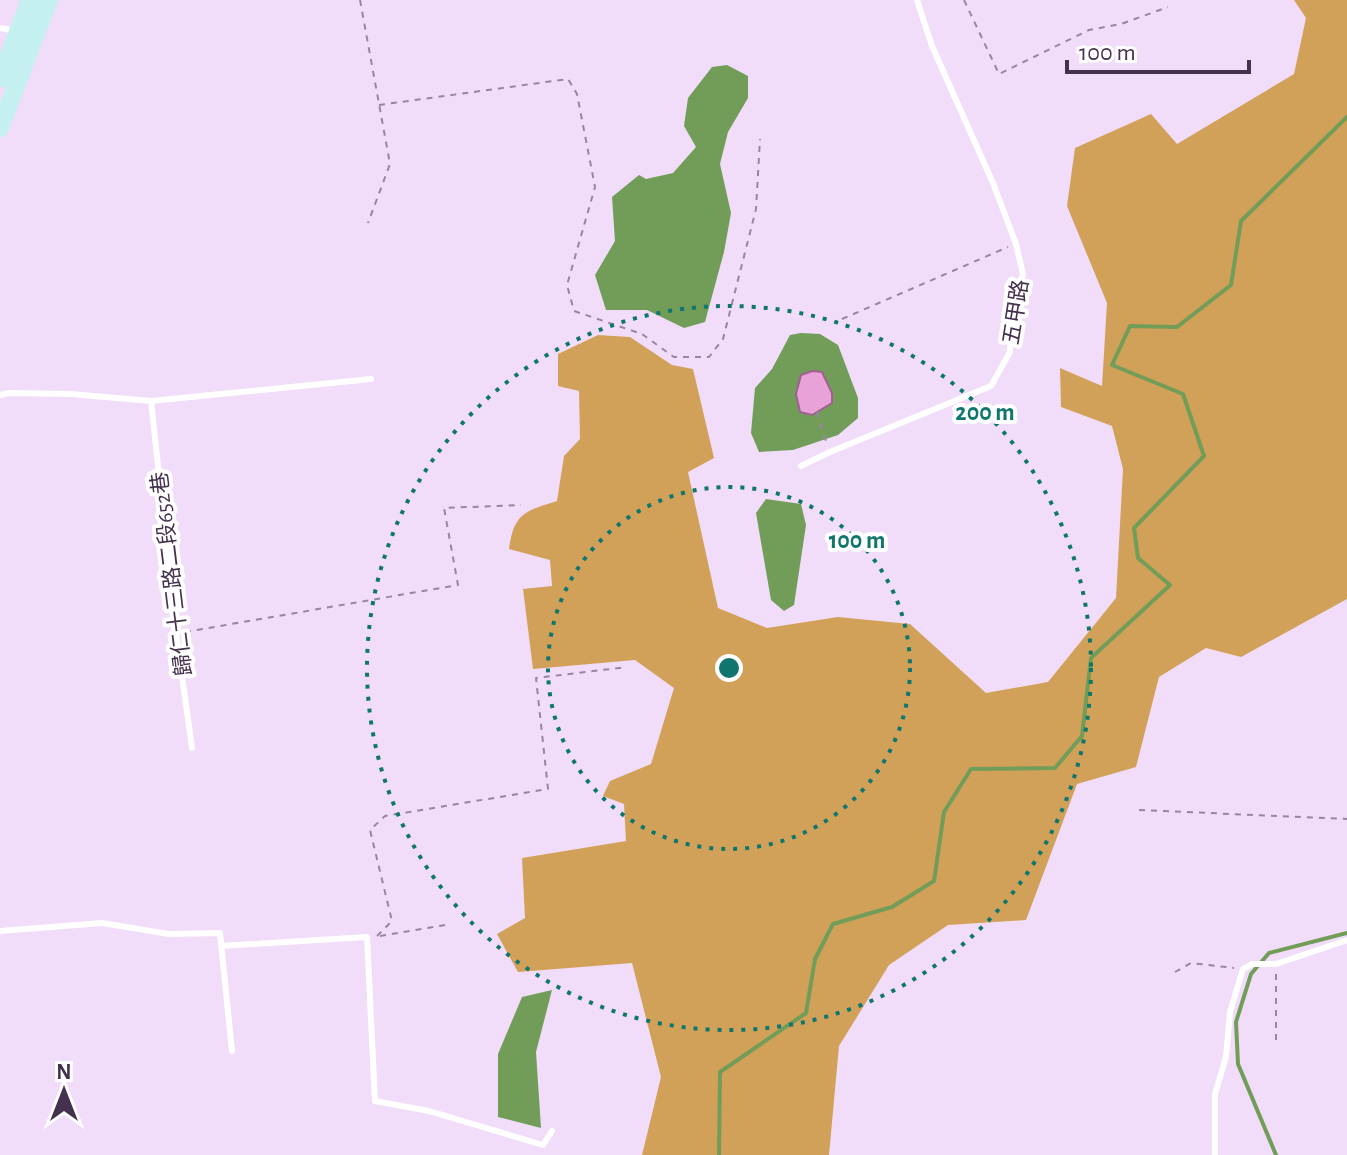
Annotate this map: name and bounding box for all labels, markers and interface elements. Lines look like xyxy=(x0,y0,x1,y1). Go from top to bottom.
scale bar xyxy=(1067,24,1249,74)
text: 100 m xyxy=(1079,41,1136,65)
street label: 五甲路 xyxy=(999,278,1032,346)
text: 200 m xyxy=(955,401,1015,425)
street label: 歸仁十三路二段652巷 xyxy=(148,471,195,677)
text: 100 m xyxy=(829,529,885,553)
centre of rings xyxy=(715,654,743,682)
north arrow xyxy=(24,1051,104,1131)
text: N xyxy=(56,1061,72,1083)

